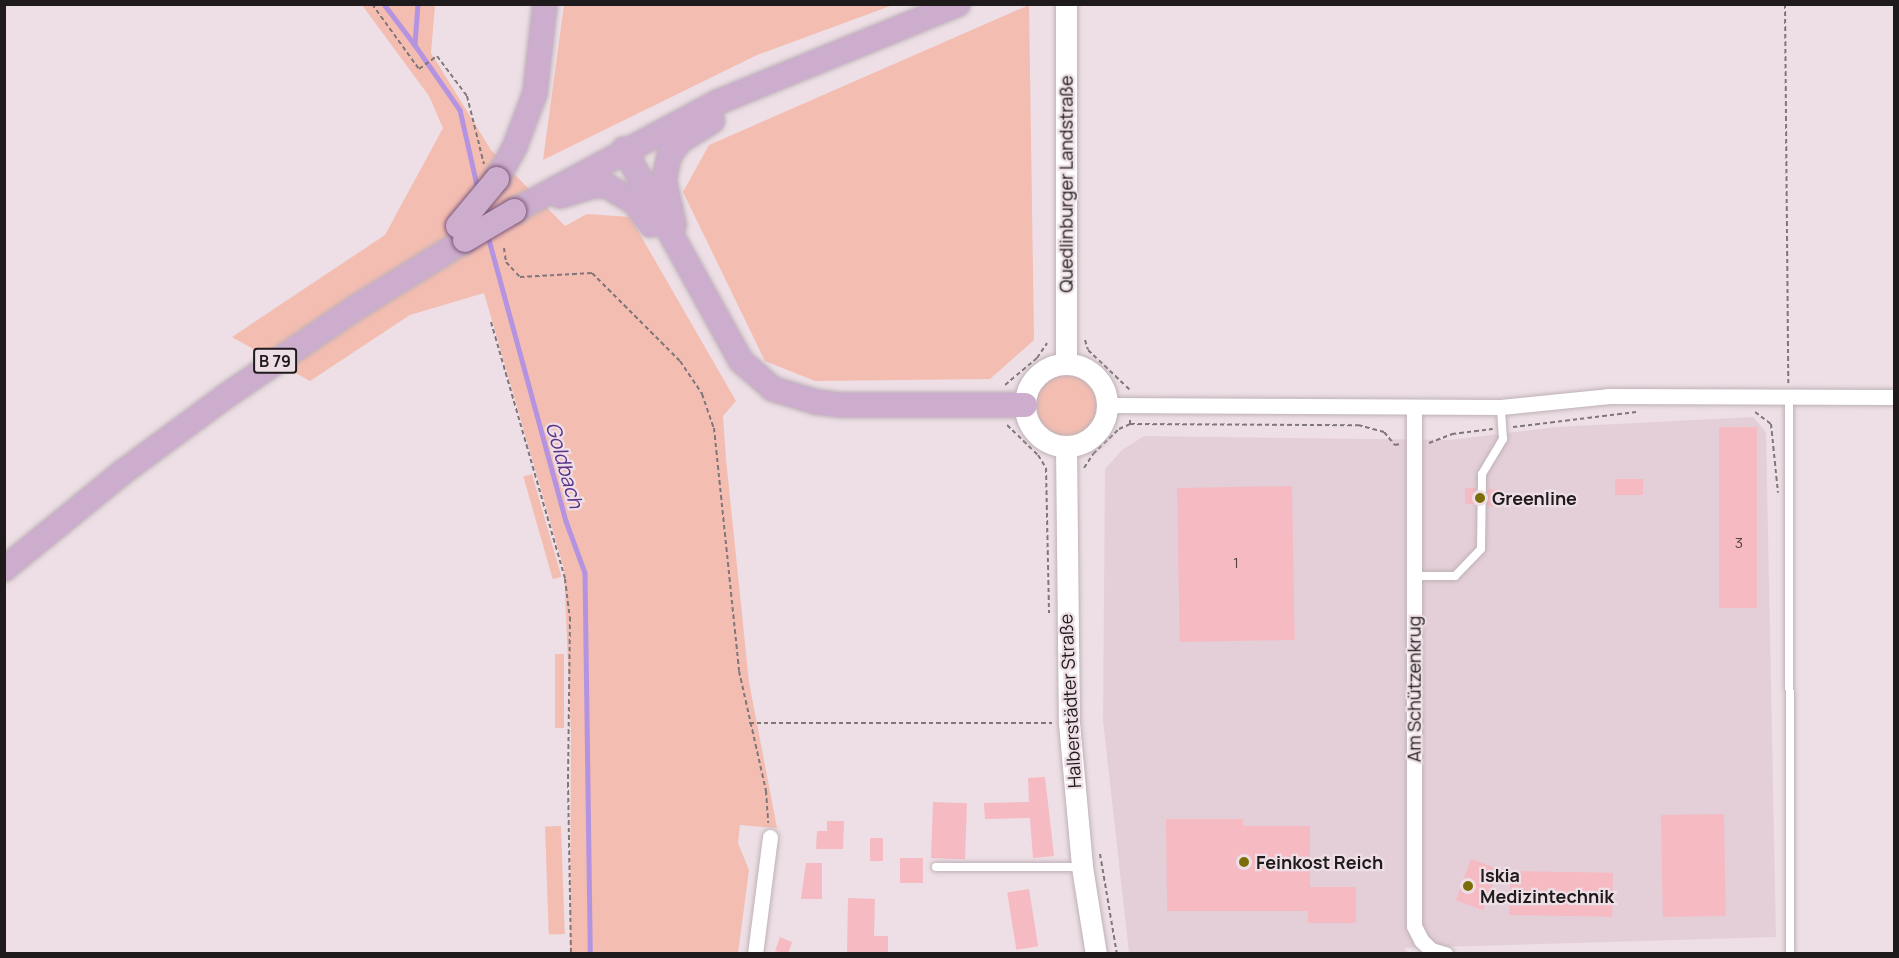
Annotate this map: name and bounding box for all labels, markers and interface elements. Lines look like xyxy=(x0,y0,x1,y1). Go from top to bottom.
street label: Quedlinburger Landstraße xyxy=(1055,75,1077,293)
road number: B 79 xyxy=(252,348,298,374)
water label: Goldbach xyxy=(541,419,589,511)
place label: Greenline xyxy=(1492,487,1577,509)
marker: Greenline xyxy=(1473,491,1487,505)
house number: 3 xyxy=(1735,534,1743,552)
house number: 1 xyxy=(1233,554,1239,572)
street label: Halberstädter Straße xyxy=(1055,613,1085,789)
street label: Am Schützenkrug xyxy=(1403,616,1425,762)
place label: Feinkost Reich xyxy=(1256,851,1383,873)
marker: Feinkost Reich xyxy=(1237,855,1251,869)
place label: Iskia Medizintechnik xyxy=(1480,865,1614,908)
marker: Iskia Medizintechnik xyxy=(1461,879,1475,893)

